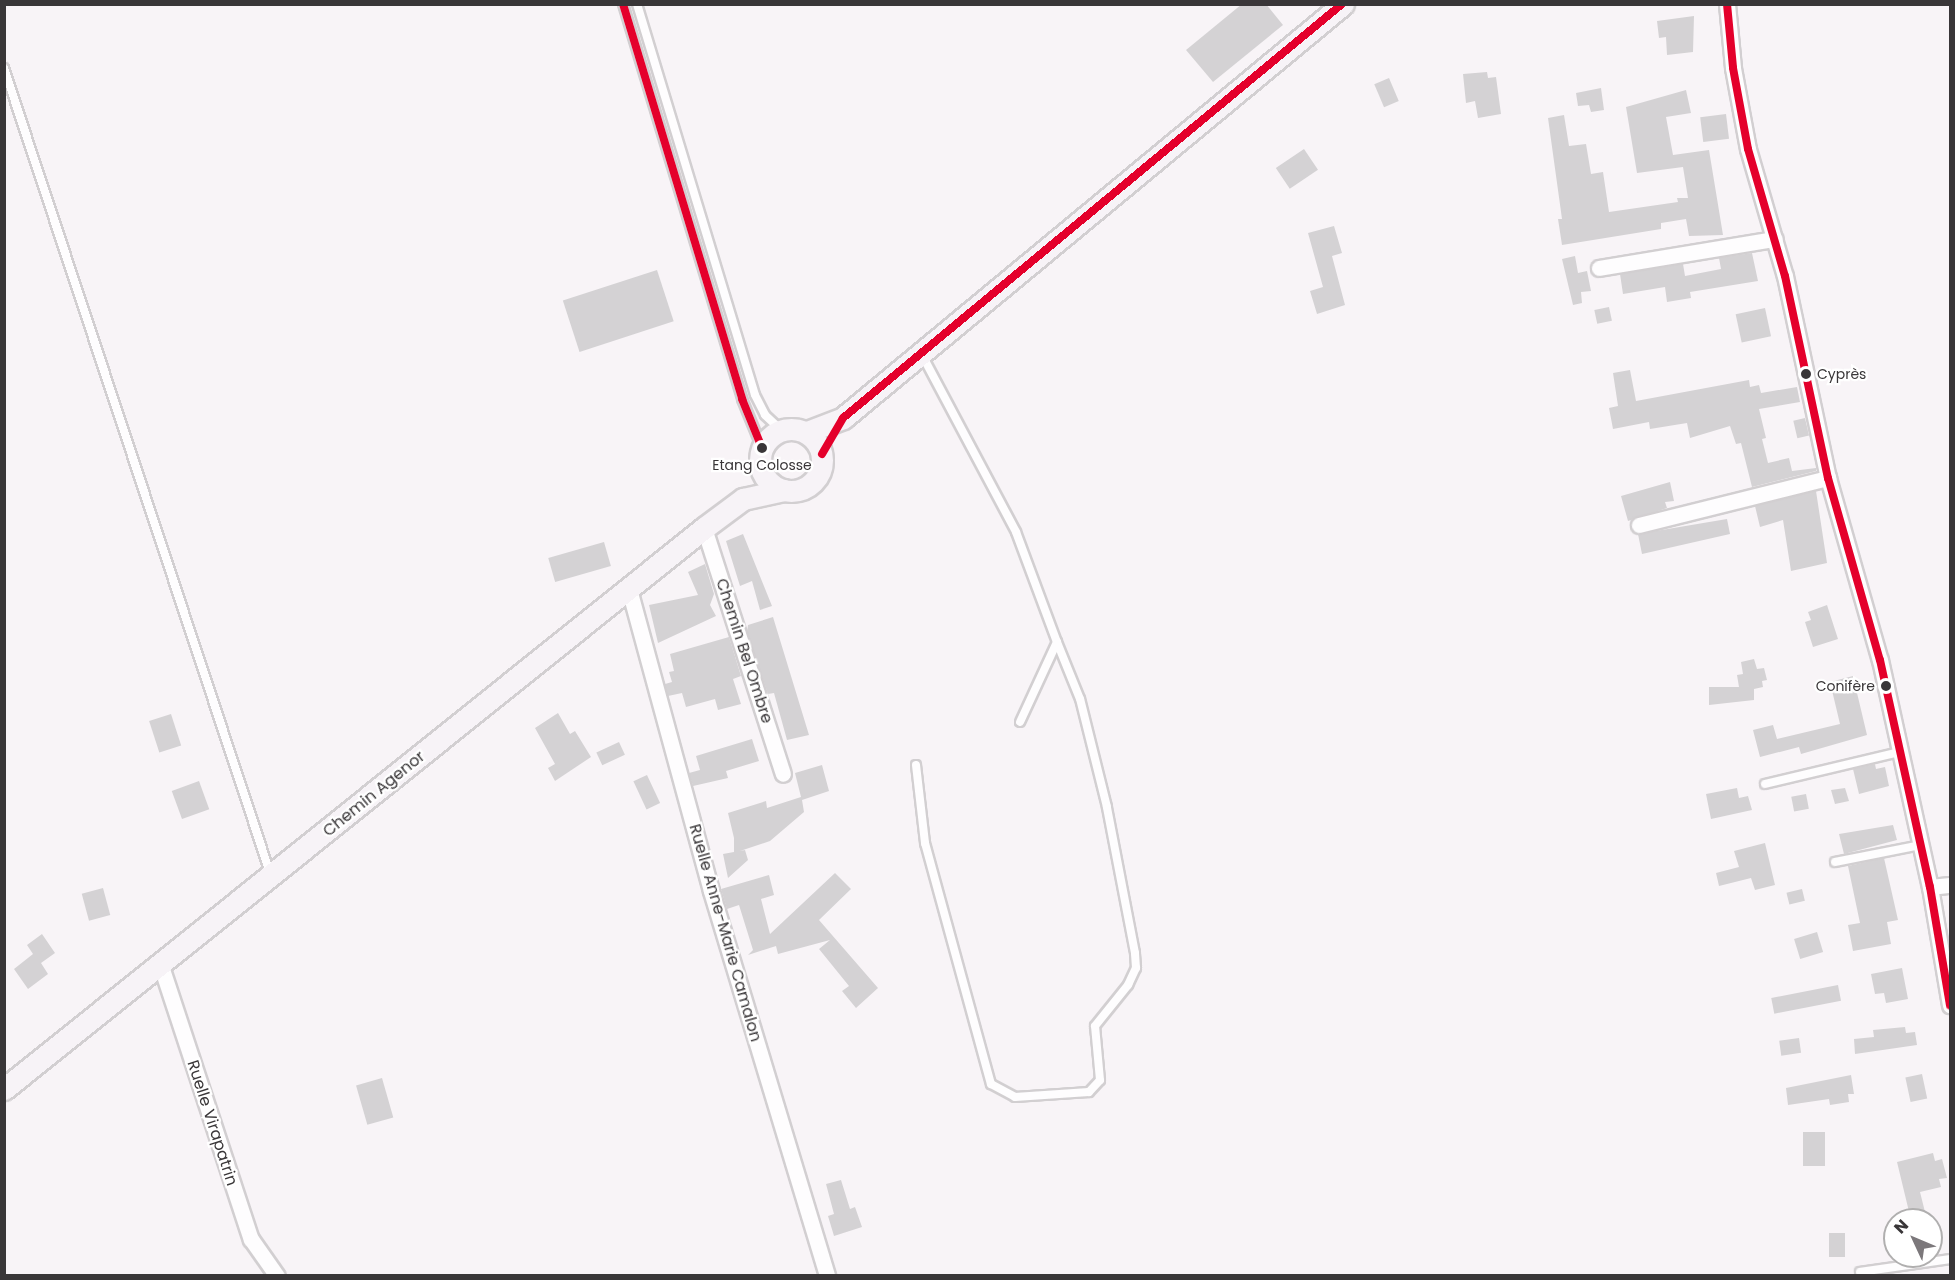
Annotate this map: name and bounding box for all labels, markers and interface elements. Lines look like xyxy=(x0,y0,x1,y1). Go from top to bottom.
place label: Cyprès xyxy=(1817,366,1866,382)
marker: Cyprès xyxy=(1800,368,1812,380)
marker: Etang Colosse xyxy=(756,442,768,454)
place label: Etang Colosse xyxy=(712,457,812,473)
street label: Chemin Bel Ombre xyxy=(712,576,776,726)
place label: Conifère xyxy=(1816,678,1875,694)
marker: Conifère xyxy=(1880,680,1892,692)
street label: Chemin Agenor xyxy=(319,747,429,841)
street label: Ruelle Anne-Marie Camalon xyxy=(685,822,765,1044)
street label: Ruelle Virapatrin xyxy=(183,1058,241,1188)
north arrow xyxy=(1883,1208,1943,1268)
text: N xyxy=(1889,1214,1914,1239)

